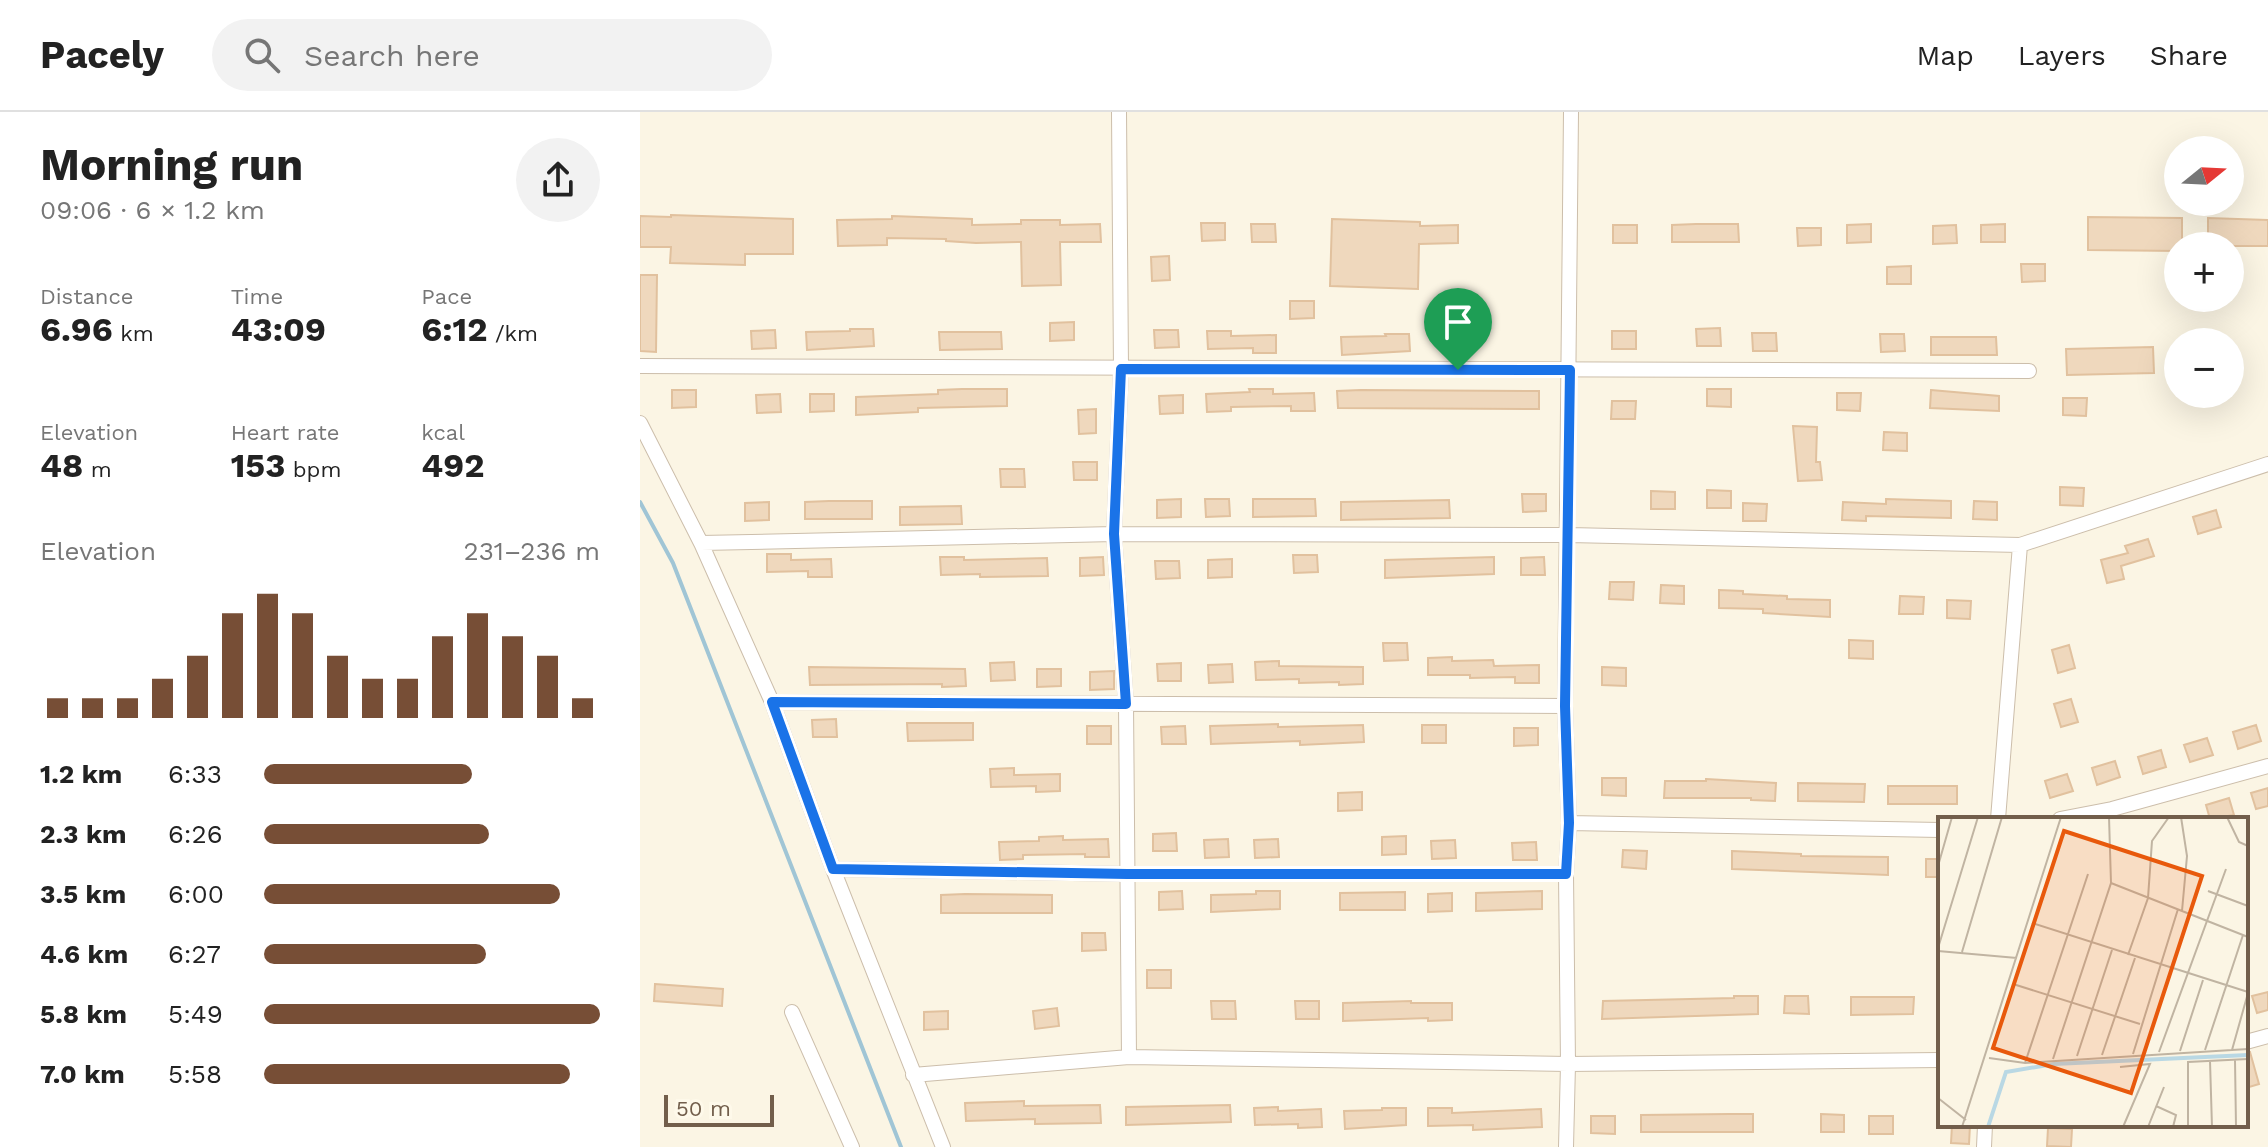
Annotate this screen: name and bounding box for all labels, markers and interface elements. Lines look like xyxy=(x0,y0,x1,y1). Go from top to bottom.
search box xyxy=(212,19,772,91)
text: Pacely xyxy=(40,33,164,77)
icon: search xyxy=(240,33,284,77)
text: Search here xyxy=(304,38,480,73)
text: Map xyxy=(1917,39,1974,72)
text: Layers xyxy=(2018,39,2106,72)
text: Share xyxy=(2150,39,2228,72)
north arrow xyxy=(2164,136,2244,216)
map controls xyxy=(2164,136,2244,408)
button: share xyxy=(516,138,600,222)
text: Morning run xyxy=(40,139,303,191)
text: 09:06 · 6 × 1.2 km xyxy=(40,195,265,225)
button: + xyxy=(2164,232,2244,312)
text: Distance xyxy=(40,284,134,309)
text: Time xyxy=(231,284,283,309)
text: Pace xyxy=(421,284,472,309)
pin xyxy=(1424,288,1492,370)
icon: arrive xyxy=(1436,300,1480,344)
text: 6.96 xyxy=(40,309,113,349)
text: 43:09 xyxy=(231,309,326,349)
text: 6:12 xyxy=(421,309,487,349)
text: km xyxy=(113,321,154,346)
text: /km xyxy=(487,321,538,346)
button: − xyxy=(2164,328,2244,408)
text: Elevation xyxy=(40,420,138,445)
text: Heart rate xyxy=(231,420,339,445)
text: kcal xyxy=(421,420,465,445)
text: 48 xyxy=(40,445,83,485)
text: 153 xyxy=(231,445,285,485)
text: 492 xyxy=(421,445,485,485)
text: m xyxy=(83,457,112,482)
text: bpm xyxy=(285,457,341,482)
text: Elevation xyxy=(40,536,156,566)
text: 231–236 m xyxy=(464,536,600,566)
text: 1.2 km xyxy=(40,759,122,789)
text: 6:33 xyxy=(168,759,222,789)
inset map xyxy=(1938,817,2248,1127)
text: 2.3 km xyxy=(40,819,127,849)
text: 6:26 xyxy=(168,819,222,849)
text: 3.5 km xyxy=(40,879,126,909)
text: 6:00 xyxy=(168,879,224,909)
text: 4.6 km xyxy=(40,939,128,969)
text: 6:27 xyxy=(168,939,221,969)
text: 5.8 km xyxy=(40,999,127,1029)
text: 5:49 xyxy=(168,999,223,1029)
text: 7.0 km xyxy=(40,1059,125,1089)
text: 5:58 xyxy=(168,1059,222,1089)
scale bar xyxy=(664,1091,774,1127)
text: 50 m xyxy=(676,1096,731,1121)

